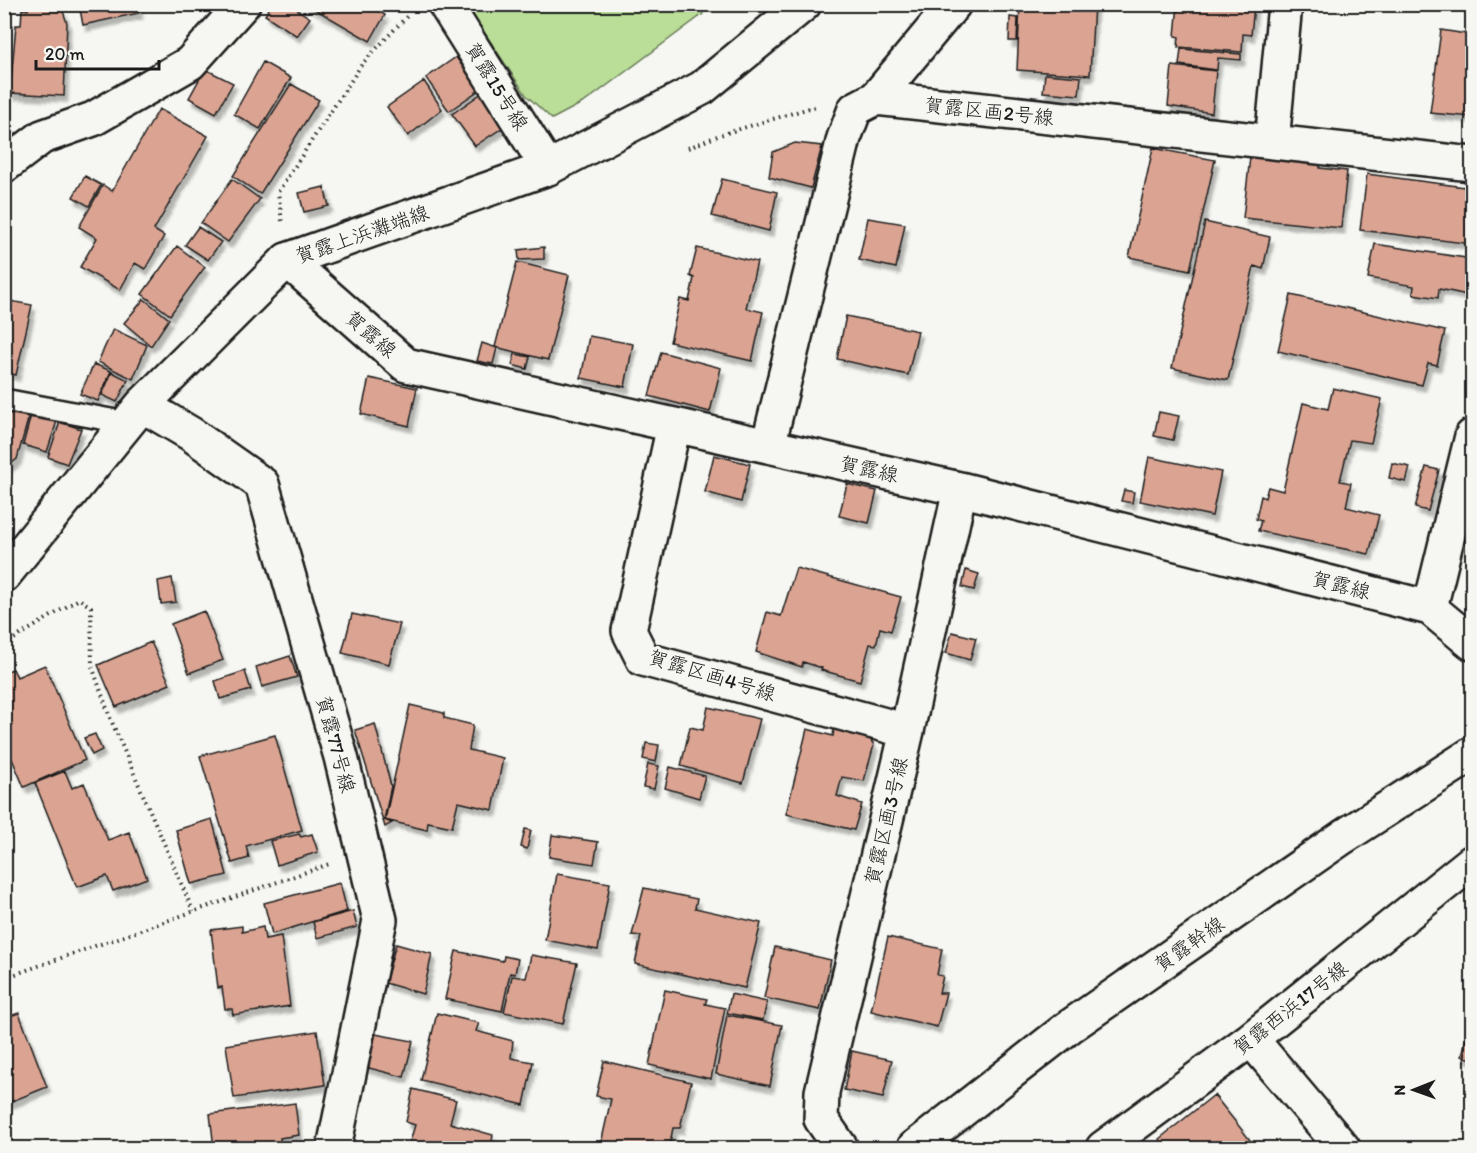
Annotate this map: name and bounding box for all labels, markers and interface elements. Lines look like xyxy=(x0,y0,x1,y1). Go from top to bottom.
scale bar xyxy=(36,33,159,71)
street label: 賀露15号線 xyxy=(460,37,534,135)
text: 20 m xyxy=(45,43,85,65)
street label: 賀露区画2号線 xyxy=(923,92,1055,130)
street label: 賀露上浜灘端線 xyxy=(292,200,432,268)
street label: 賀露線 xyxy=(340,305,402,363)
street label: 賀露線 xyxy=(837,451,901,487)
street label: 賀露線 xyxy=(1309,566,1373,604)
street label: 賀露区画4号線 xyxy=(645,644,779,706)
street label: 賀露77号線 xyxy=(311,693,361,795)
street label: 賀露区画3号線 xyxy=(860,755,912,887)
street label: 賀露幹線 xyxy=(1149,911,1229,977)
street label: 賀露西浜17号線 xyxy=(1228,956,1352,1060)
north arrow xyxy=(1384,1060,1444,1120)
text: N xyxy=(1390,1085,1409,1096)

